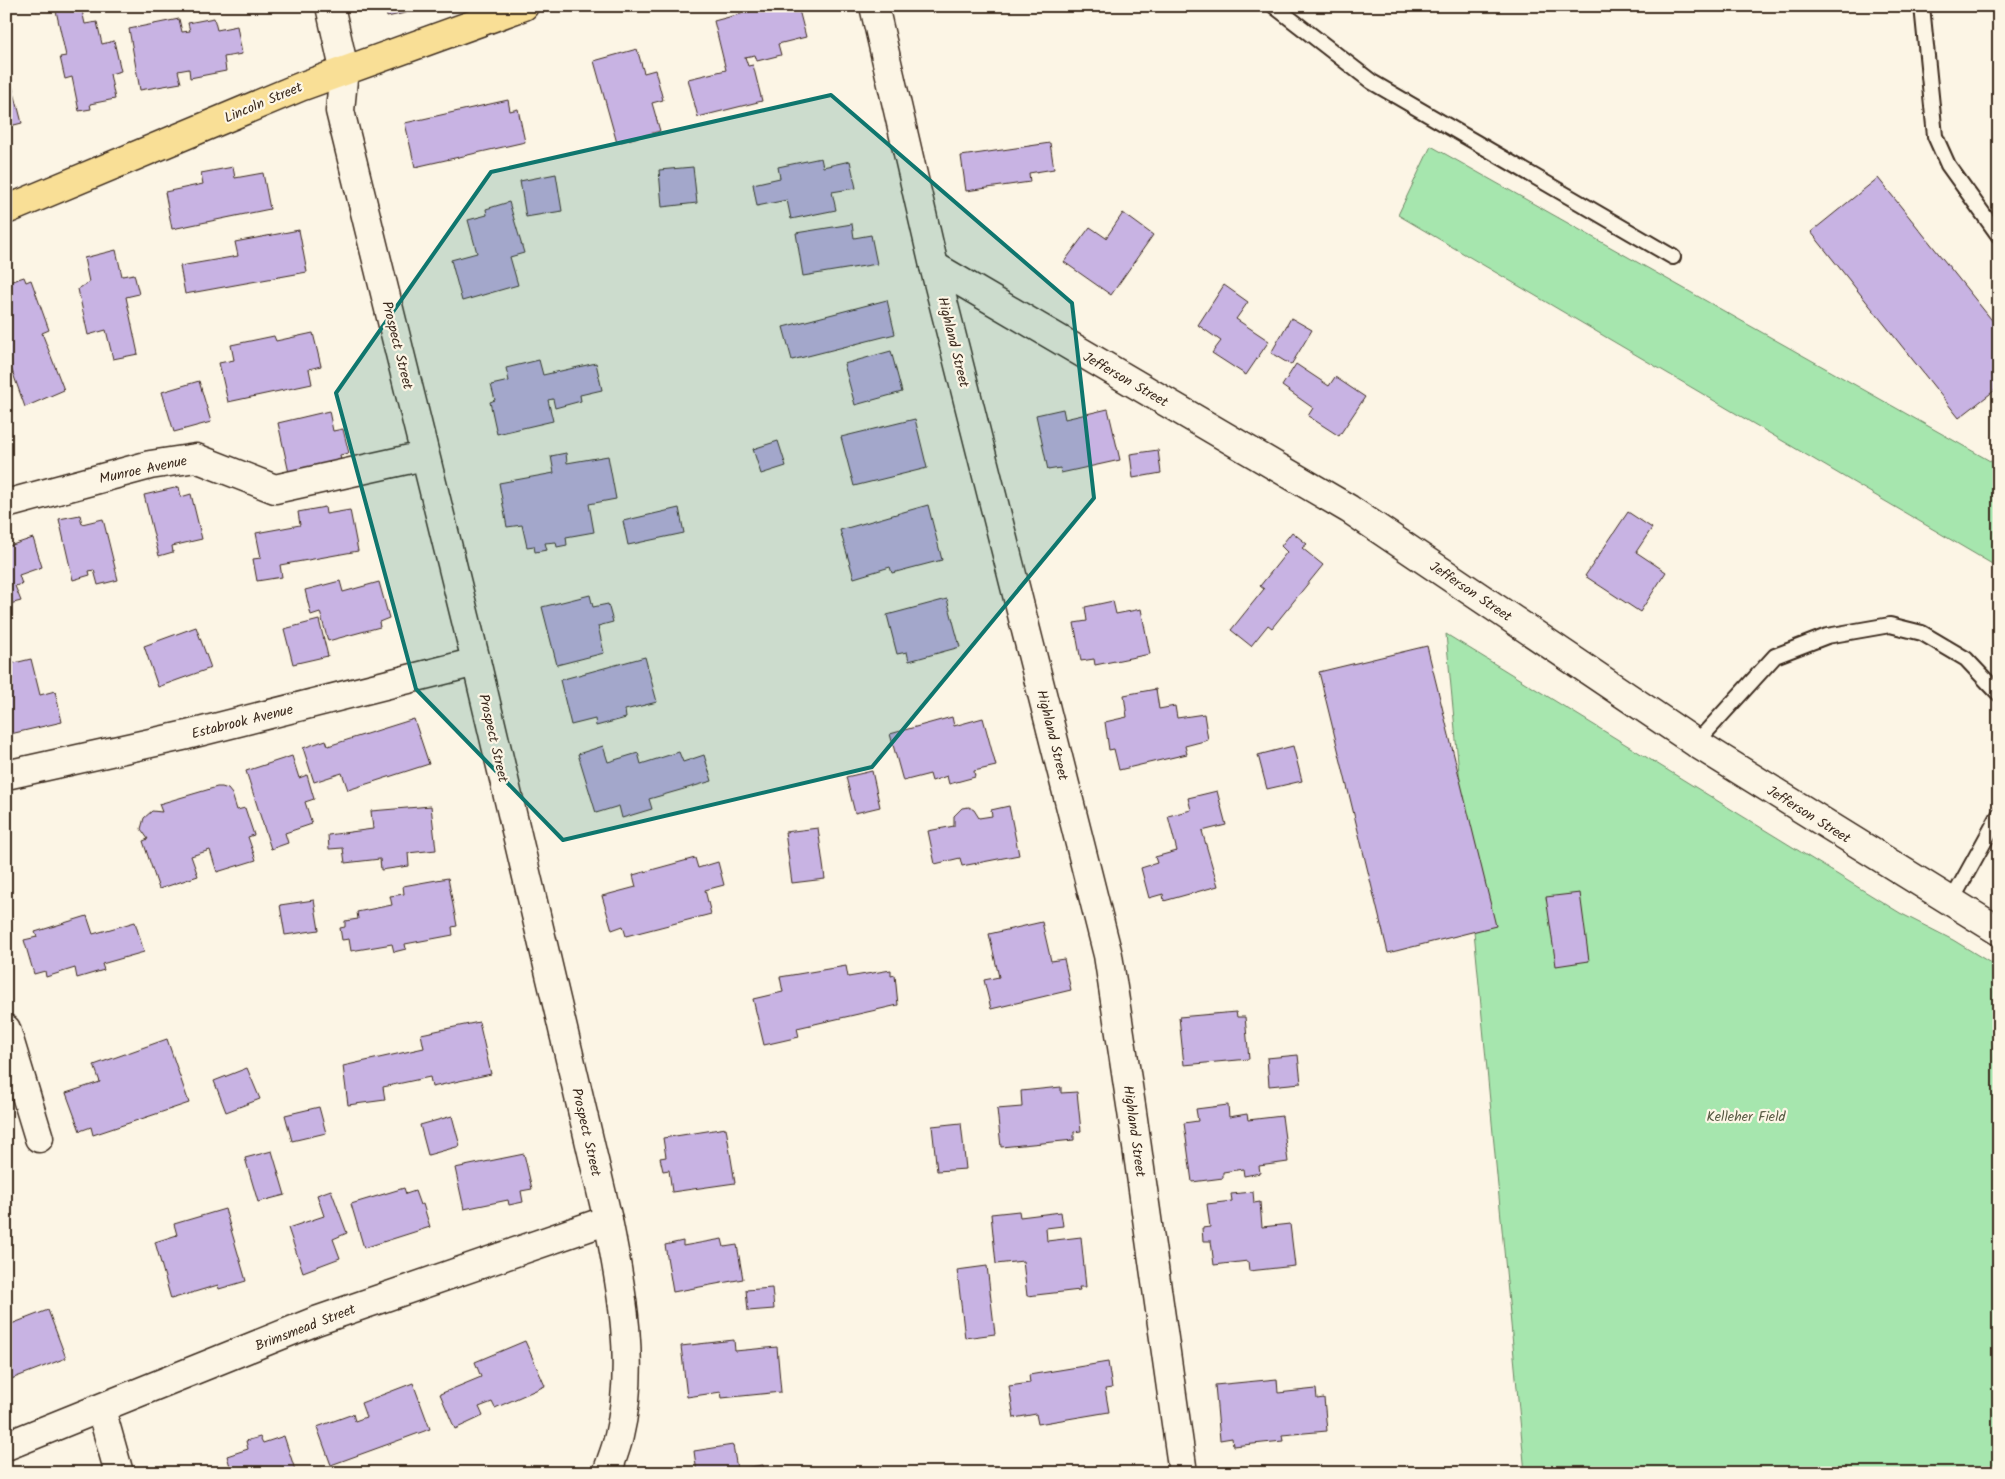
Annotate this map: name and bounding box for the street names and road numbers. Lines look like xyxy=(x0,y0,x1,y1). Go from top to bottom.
street label: Lincoln Street xyxy=(221,76,306,129)
street label: Highland Street xyxy=(931,295,975,390)
street label: Prospect Street xyxy=(375,299,419,392)
street label: Jefferson Street xyxy=(1079,347,1173,413)
street label: Munroe Avenue xyxy=(97,450,190,490)
street label: Jefferson Street xyxy=(1425,556,1517,628)
street label: Highland Street xyxy=(1030,688,1074,783)
street label: Prospect Street xyxy=(472,692,514,785)
street label: Estabrook Avenue xyxy=(189,699,296,745)
street label: Jefferson Street xyxy=(1762,780,1855,850)
street label: Highland Street xyxy=(1117,1084,1151,1179)
street label: Prospect Street xyxy=(565,1086,607,1179)
street label: Brimsmead Street xyxy=(252,1298,359,1357)

